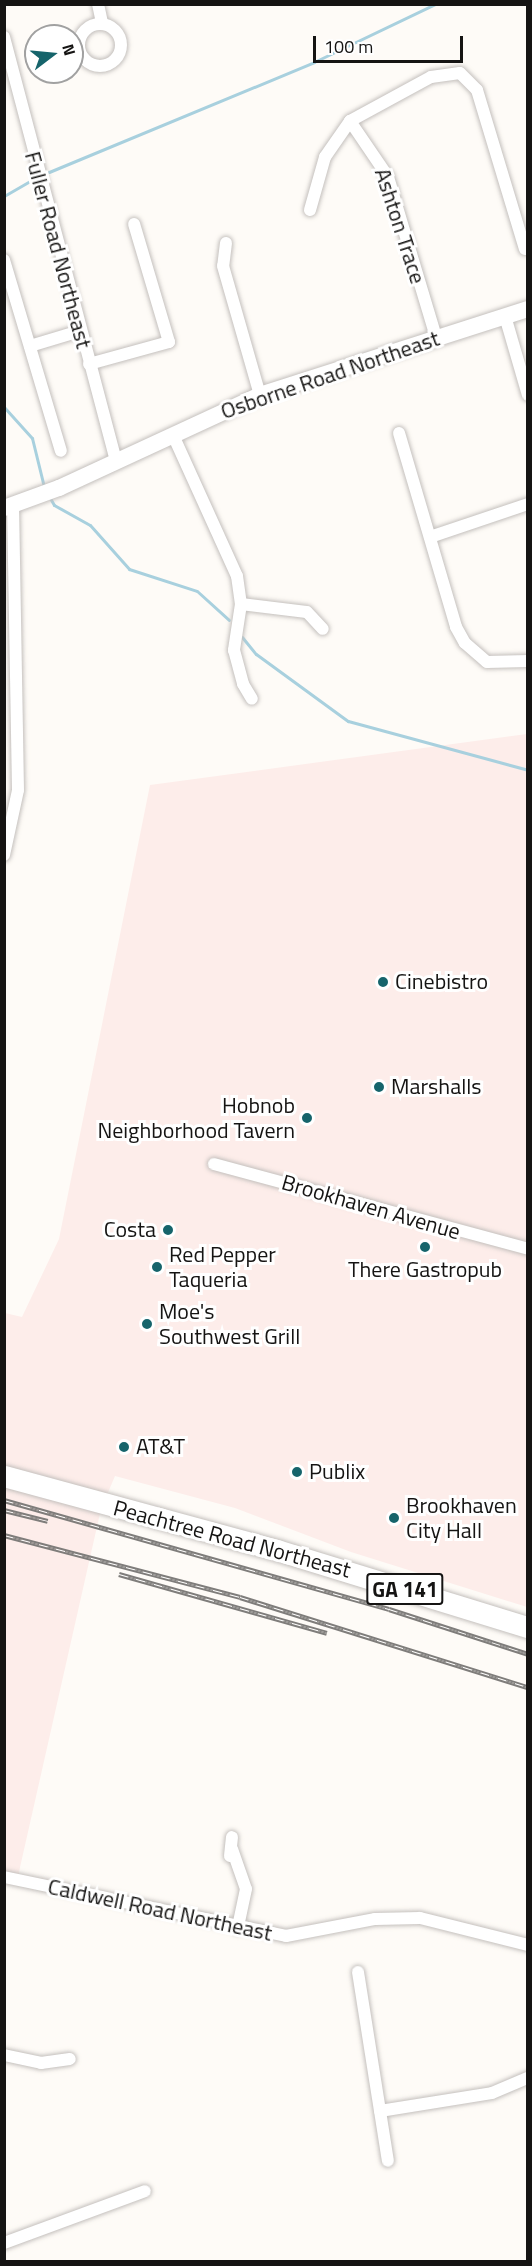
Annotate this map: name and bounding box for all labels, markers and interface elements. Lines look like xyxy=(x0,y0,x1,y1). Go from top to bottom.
north arrow xyxy=(24,24,84,84)
scale bar xyxy=(316,24,466,62)
text: 100 m xyxy=(324,33,373,60)
text: N xyxy=(56,41,82,58)
street label: Fuller Road Northeast xyxy=(19,149,97,351)
street label: Ashton Trace xyxy=(369,165,431,287)
street label: Osborne Road Northeast xyxy=(217,325,443,425)
place label: Cinebistro xyxy=(395,969,488,995)
marker: Cinebistro xyxy=(376,975,390,989)
place label: Marshalls xyxy=(391,1074,482,1100)
marker: Marshalls xyxy=(372,1080,386,1094)
place label: Hobnob Neighborhood Tavern xyxy=(97,1092,295,1144)
marker: Hobnob Neighborhood Tavern xyxy=(300,1111,314,1125)
street label: Brookhaven Avenue xyxy=(279,1169,463,1245)
place label: Costa xyxy=(104,1217,156,1243)
marker: Costa xyxy=(161,1223,175,1237)
marker: There Gastropub xyxy=(418,1240,432,1254)
place label: Red Pepper Taqueria xyxy=(169,1241,276,1292)
place label: There Gastropub xyxy=(348,1257,502,1283)
marker: Red Pepper Taqueria xyxy=(150,1260,164,1274)
place label: Moe's Southwest Grill xyxy=(159,1298,300,1350)
marker: Moe's Southwest Grill xyxy=(140,1317,154,1331)
place label: AT&T xyxy=(136,1434,185,1460)
marker: AT&T xyxy=(117,1440,131,1454)
place label: Publix xyxy=(309,1459,365,1485)
marker: Publix xyxy=(290,1465,304,1479)
place label: Brookhaven City Hall xyxy=(406,1492,517,1544)
street label: Peachtree Road Northeast xyxy=(110,1495,354,1583)
marker: Brookhaven City Hall xyxy=(387,1511,401,1525)
road number: GA 141 xyxy=(366,1571,444,1607)
street label: Caldwell Road Northeast xyxy=(45,1873,275,1947)

